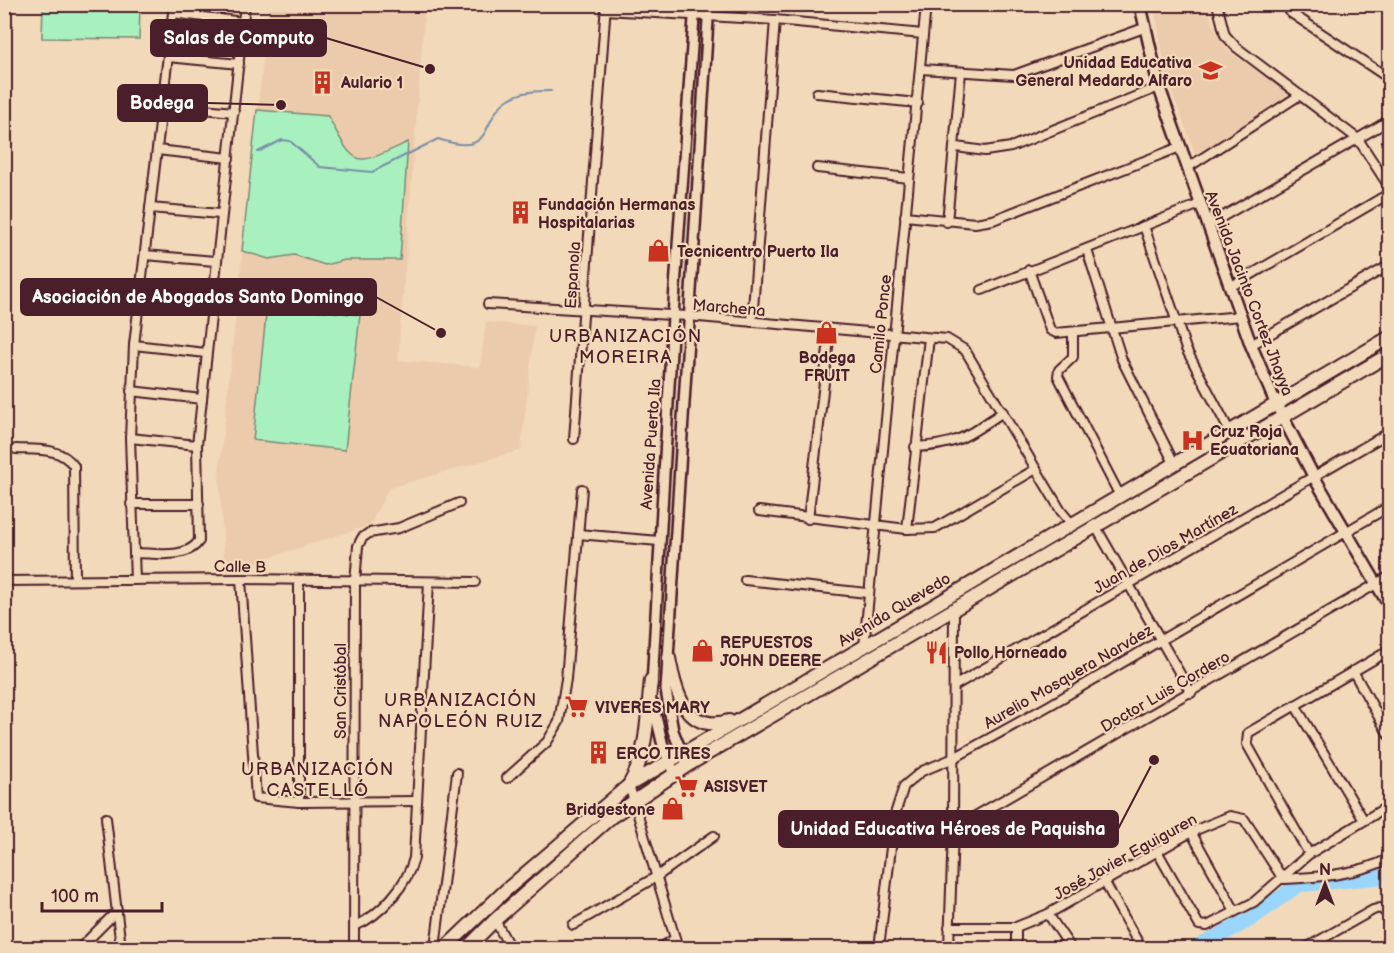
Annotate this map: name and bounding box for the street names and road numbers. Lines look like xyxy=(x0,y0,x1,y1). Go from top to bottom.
street label: Avenida Jacinto Cortez Jhayya xyxy=(1201,188,1297,399)
street label: Espanola xyxy=(562,241,585,309)
street label: Camilo Ponce xyxy=(867,273,896,375)
street label: Marchena xyxy=(692,296,766,321)
street label: Avenida Puerto Ila xyxy=(637,378,666,510)
street label: Juan de Dios Martínez xyxy=(1090,500,1241,598)
street label: Calle B xyxy=(214,558,266,577)
street label: Avenida Quevedo xyxy=(835,569,954,651)
street label: Aurelio Mosquera Narváez xyxy=(981,621,1157,734)
street label: San Cristóbal xyxy=(332,643,351,739)
street label: Doctor Luis Cordero xyxy=(1098,648,1234,737)
street label: José Javier Eguiguren xyxy=(1051,810,1201,905)

